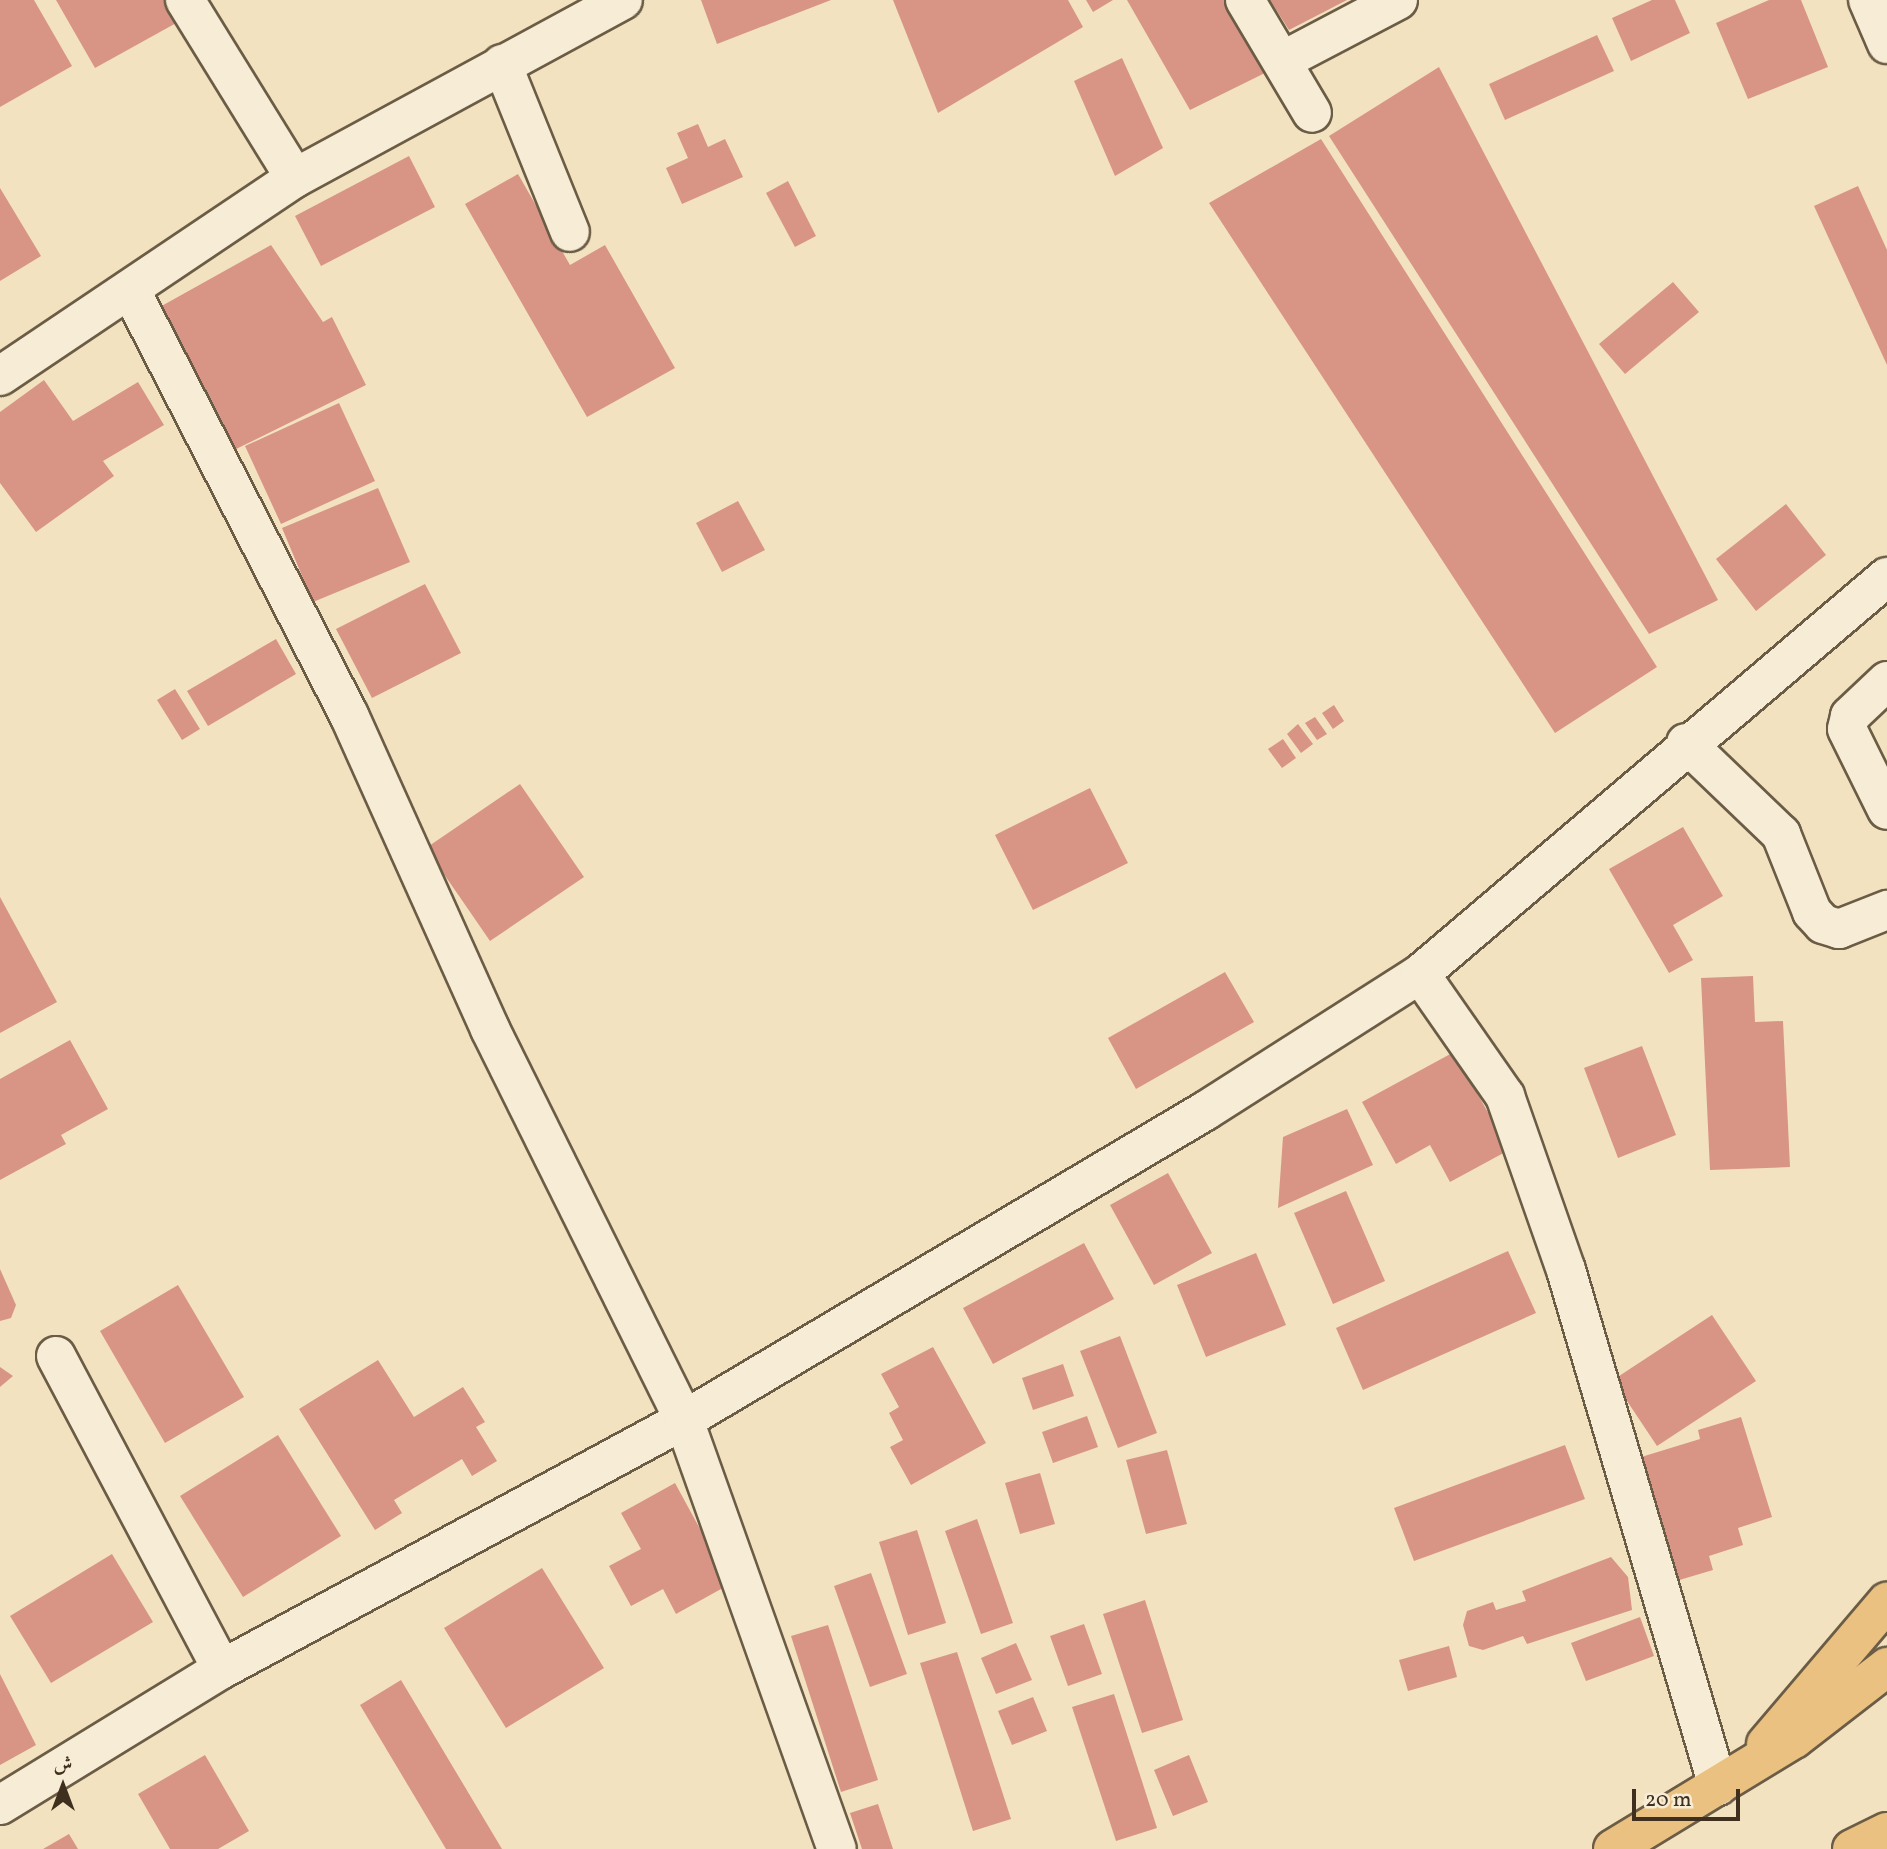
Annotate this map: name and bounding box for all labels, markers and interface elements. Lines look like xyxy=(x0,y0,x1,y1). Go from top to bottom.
north arrow xyxy=(28,1751,98,1821)
text: ش xyxy=(54,1752,72,1778)
scale bar xyxy=(1635,1776,1744,1820)
text: 20 m xyxy=(1645,1786,1691,1815)

